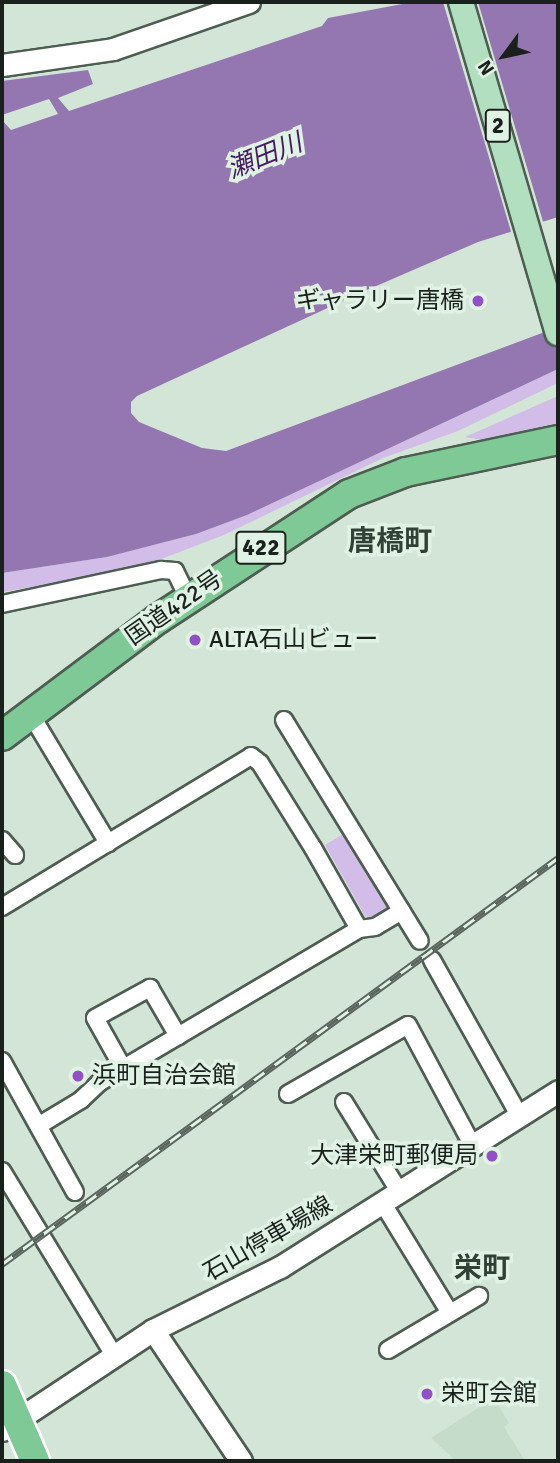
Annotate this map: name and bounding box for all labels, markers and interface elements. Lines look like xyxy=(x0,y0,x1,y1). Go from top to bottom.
north arrow xyxy=(469,21,539,91)
text: N xyxy=(473,55,500,80)
road number: 2 xyxy=(484,106,512,146)
water label: 瀬田川 xyxy=(223,128,307,186)
place label: ギャラリー唐橋 xyxy=(296,287,464,315)
marker: ギャラリー唐橋 xyxy=(470,293,486,309)
district label: 唐橋町 xyxy=(348,524,432,558)
road number: 422 xyxy=(235,528,287,568)
street label: 国道422号 xyxy=(120,564,228,652)
place label: ALTA石山ビュー xyxy=(209,626,379,654)
marker: ALTA石山ビュー xyxy=(187,632,203,648)
place label: 浜町自治会館 xyxy=(92,1062,236,1090)
marker: 浜町自治会館 xyxy=(70,1068,86,1084)
place label: 大津栄町郵便局 xyxy=(310,1142,478,1170)
marker: 大津栄町郵便局 xyxy=(484,1148,500,1164)
street label: 石山停車場線 xyxy=(198,1191,338,1287)
district label: 栄町 xyxy=(454,1251,510,1285)
place label: 栄町会館 xyxy=(441,1380,537,1408)
marker: 栄町会館 xyxy=(419,1386,435,1402)

